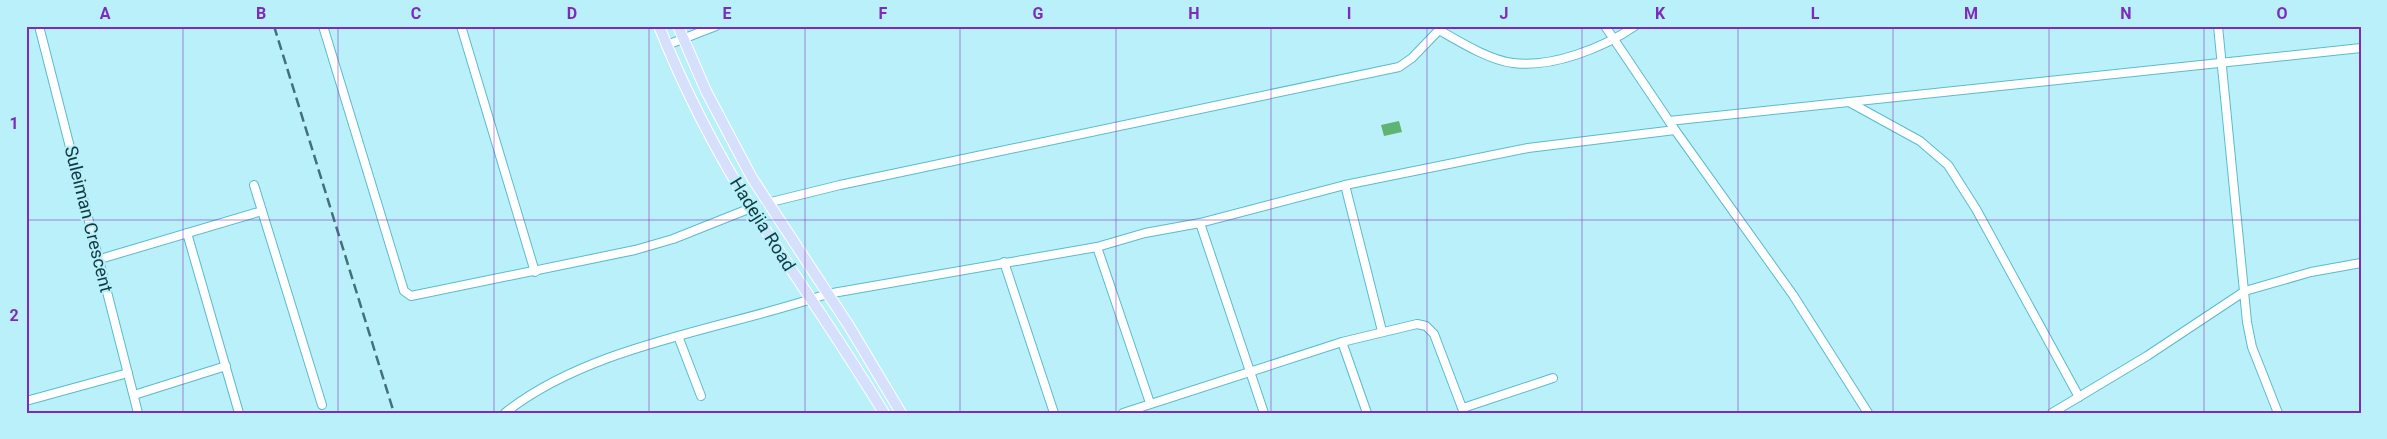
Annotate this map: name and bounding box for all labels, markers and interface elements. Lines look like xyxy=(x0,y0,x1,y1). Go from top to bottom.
text: A xyxy=(100,4,111,23)
text: B xyxy=(256,4,266,23)
text: C xyxy=(411,4,421,23)
text: D xyxy=(567,4,577,23)
text: E xyxy=(723,4,732,23)
text: F xyxy=(879,4,888,23)
text: G xyxy=(1033,4,1044,23)
text: H xyxy=(1188,4,1200,23)
text: I xyxy=(1347,4,1351,23)
text: J xyxy=(1500,4,1508,23)
text: K xyxy=(1655,4,1666,23)
text: L xyxy=(1811,4,1820,23)
text: M xyxy=(1964,4,1978,23)
text: N xyxy=(2120,4,2132,23)
text: O xyxy=(2276,4,2288,23)
text: 1 xyxy=(9,114,19,133)
street label: Suleiman Crescent xyxy=(61,144,117,295)
street label: Hadejia Road xyxy=(726,173,800,275)
text: 2 xyxy=(9,306,19,325)

